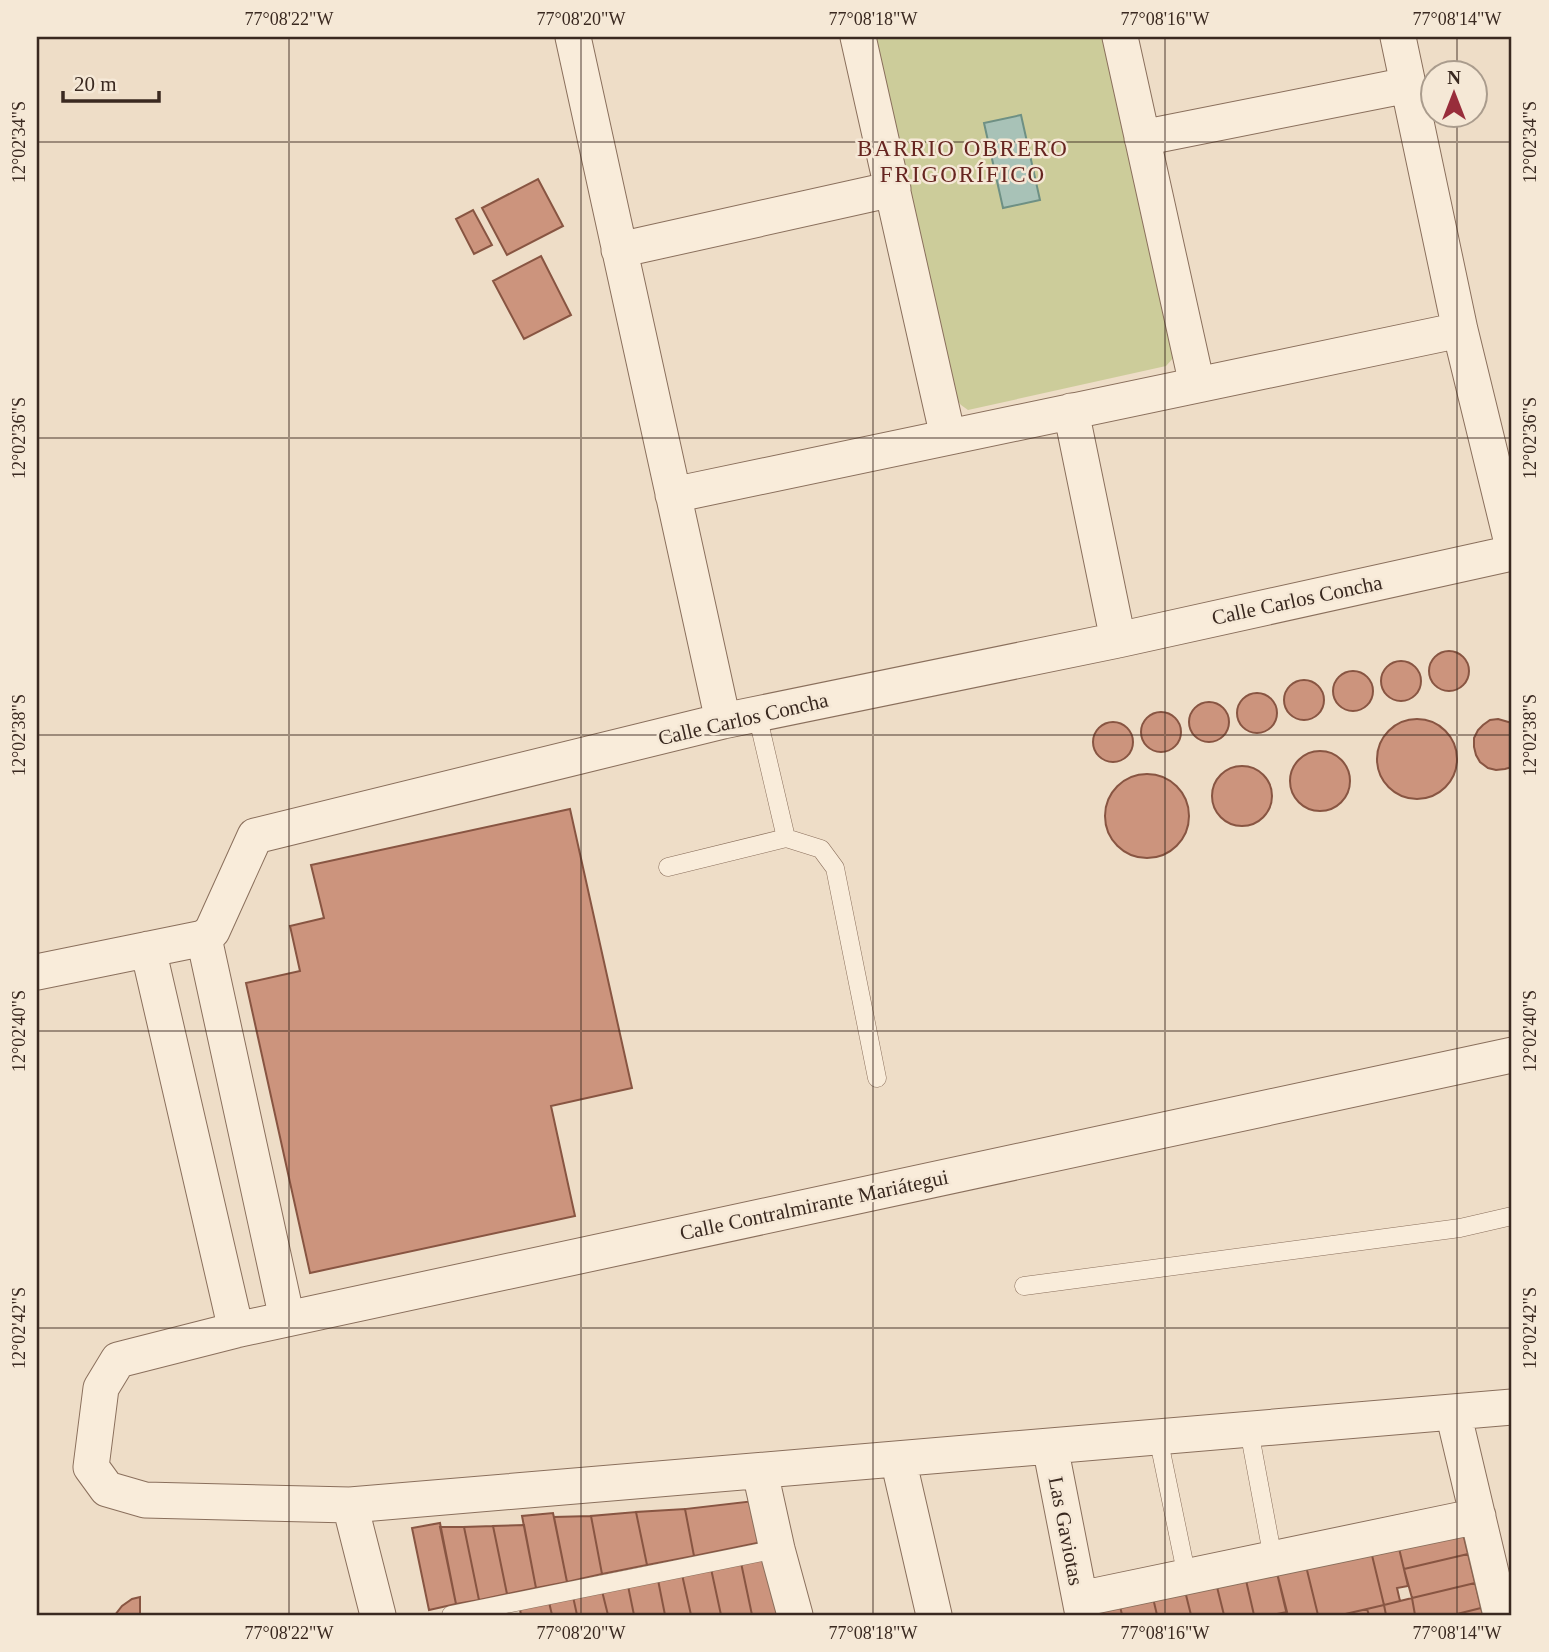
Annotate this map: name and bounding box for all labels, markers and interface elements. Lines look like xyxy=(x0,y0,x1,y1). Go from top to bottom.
text: 77°08'22"W xyxy=(245,9,333,29)
text: 77°08'20"W xyxy=(537,9,625,29)
text: 77°08'18"W xyxy=(829,9,917,29)
text: 77°08'16"W xyxy=(1121,9,1209,29)
text: 77°08'14"W xyxy=(1413,9,1501,29)
scale bar xyxy=(63,60,159,104)
north arrow xyxy=(1420,60,1490,130)
text: N xyxy=(1447,67,1461,88)
text: 20 m xyxy=(74,72,117,96)
text: 12°02'34"S xyxy=(9,101,29,183)
text: 12°02'34"S xyxy=(1520,101,1540,183)
district label: BARRIO OBRERO FRIGORÍFICO xyxy=(857,136,1069,187)
text: 12°02'36"S xyxy=(9,397,29,479)
text: 12°02'36"S xyxy=(1520,397,1540,479)
street label: Calle Carlos Concha xyxy=(1210,570,1385,630)
street label: Calle Carlos Concha xyxy=(656,688,831,750)
text: 12°02'38"S xyxy=(9,694,29,776)
text: 12°02'38"S xyxy=(1520,694,1540,776)
text: 12°02'40"S xyxy=(9,990,29,1072)
text: 12°02'40"S xyxy=(1520,990,1540,1072)
street label: Calle Contralmirante Mariátegui xyxy=(677,1165,951,1245)
text: 12°02'42"S xyxy=(9,1287,29,1369)
text: 12°02'42"S xyxy=(1520,1287,1540,1369)
street label: Las Gaviotas xyxy=(1044,1475,1088,1587)
text: 77°08'22"W xyxy=(245,1623,333,1643)
text: 77°08'20"W xyxy=(537,1623,625,1643)
text: 77°08'18"W xyxy=(829,1623,917,1643)
text: 77°08'16"W xyxy=(1121,1623,1209,1643)
text: 77°08'14"W xyxy=(1413,1623,1501,1643)

